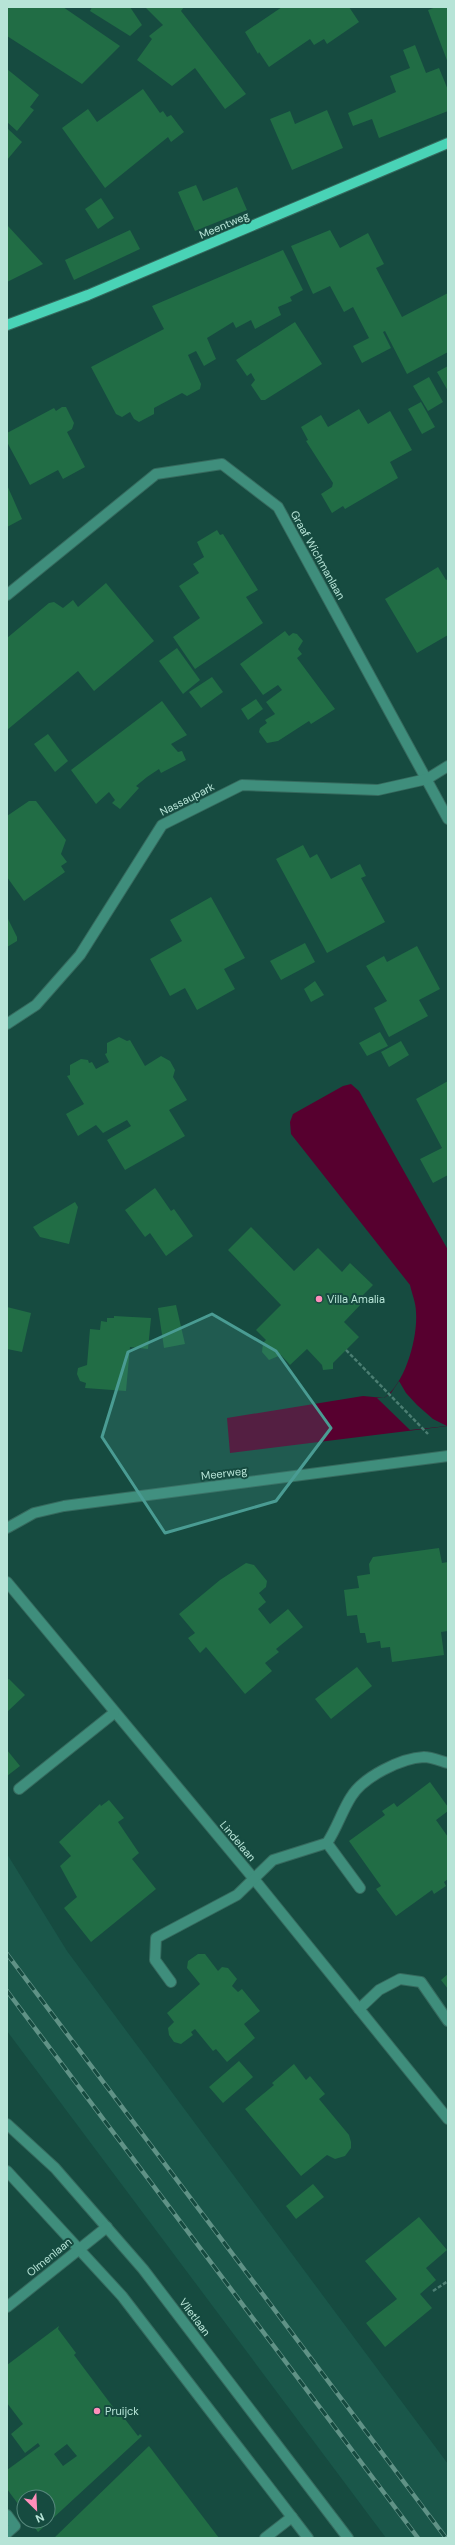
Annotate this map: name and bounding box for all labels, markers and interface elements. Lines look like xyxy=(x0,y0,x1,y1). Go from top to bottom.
street label: Meentweg xyxy=(197,208,251,242)
street label: Graaf Wichmanlaan xyxy=(288,508,348,602)
street label: Nassaupark xyxy=(157,779,217,819)
place label: Villa Amalia xyxy=(327,1292,385,1306)
marker: Villa Amalia xyxy=(314,1294,324,1304)
street label: Meerweg xyxy=(200,1463,248,1483)
street label: Lindelaan xyxy=(217,1818,259,1864)
street label: Olmenlaan xyxy=(24,2235,74,2279)
street label: Vlietlaan xyxy=(176,2295,214,2339)
place label: Pruijck xyxy=(105,2404,139,2418)
marker: Pruijck xyxy=(92,2406,102,2416)
north arrow xyxy=(16,2489,56,2529)
text: N xyxy=(34,2510,47,2526)

